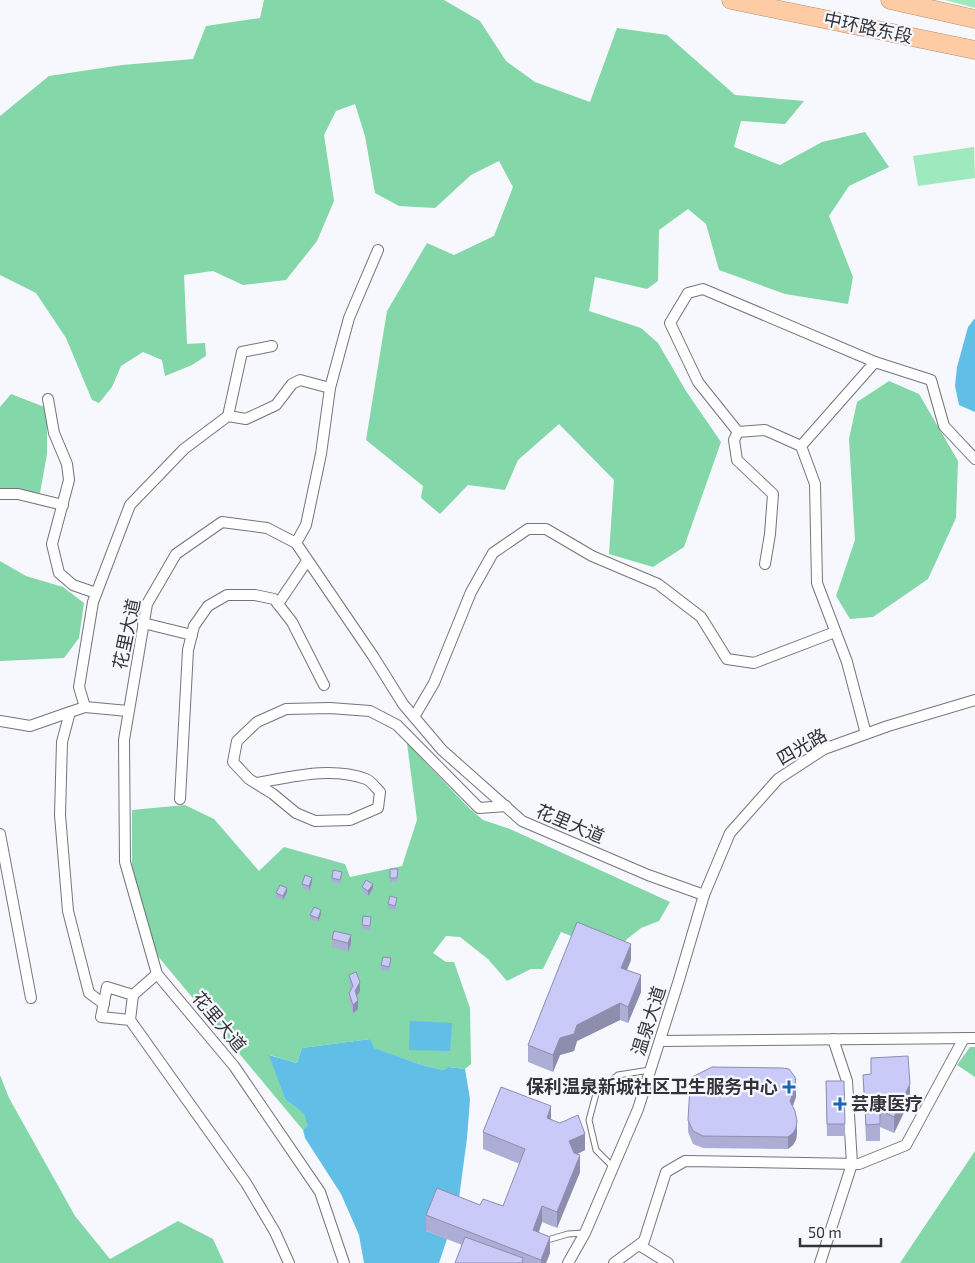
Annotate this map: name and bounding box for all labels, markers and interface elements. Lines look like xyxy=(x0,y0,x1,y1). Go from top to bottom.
street label: 中环路东段 xyxy=(822,7,915,47)
street label: 花里大道 xyxy=(108,596,144,671)
street label: 四光路 xyxy=(773,723,830,769)
street label: 花里大道 xyxy=(533,799,608,847)
street label: 温泉大道 xyxy=(626,983,670,1058)
street label: 花里大道 xyxy=(188,987,251,1056)
place label: 保利温泉新城社区卫生服务中心 xyxy=(526,1075,778,1097)
marker: 保利温泉新城社区卫生服务中心 xyxy=(782,1080,796,1094)
place label: 芸康医疗 xyxy=(851,1092,923,1114)
marker: 芸康医疗 xyxy=(833,1097,847,1111)
scale bar xyxy=(800,1216,881,1248)
text: 50 m xyxy=(808,1223,842,1241)

